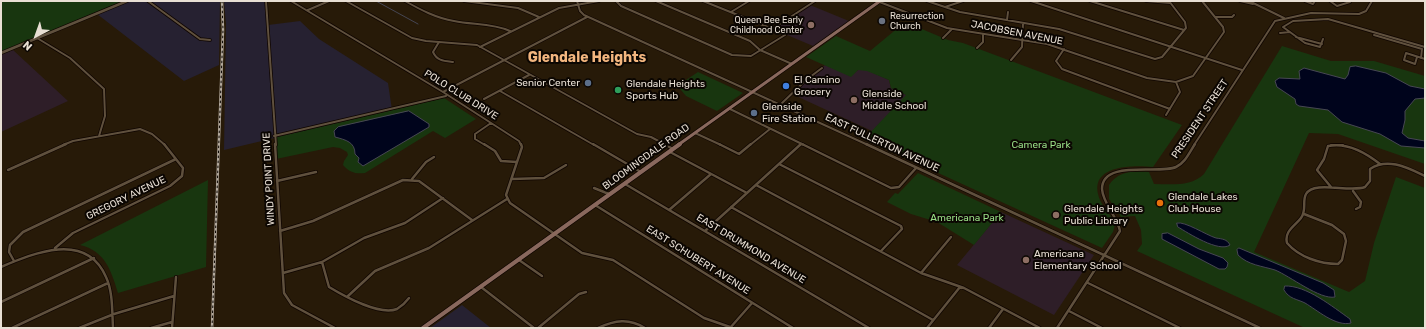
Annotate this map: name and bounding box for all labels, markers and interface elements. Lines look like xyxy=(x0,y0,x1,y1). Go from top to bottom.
place label: Resurrection Church xyxy=(890,11,944,32)
place label: Queen Bee Early Childhood Center xyxy=(730,15,803,36)
north arrow xyxy=(16,16,56,56)
marker: Resurrection Church xyxy=(877,16,887,26)
street label: JACOBSEN AVENUE xyxy=(970,18,1064,48)
marker: Queen Bee Early Childhood Center xyxy=(806,20,816,30)
text: N xyxy=(21,38,35,53)
district label: Glendale Heights xyxy=(528,50,646,66)
street label: POLO CLUB DRIVE xyxy=(422,67,500,123)
place label: El Camino Grocery xyxy=(794,74,840,98)
place label: Senior Center xyxy=(516,77,580,89)
street label: PRESIDENT STREET xyxy=(1169,77,1231,161)
marker: Senior Center xyxy=(583,78,593,88)
place label: Glendale Heights Sports Hub xyxy=(626,78,705,102)
marker: El Camino Grocery xyxy=(781,81,791,91)
marker: Glendale Heights Sports Hub xyxy=(613,85,623,95)
place label: Glenside Middle School xyxy=(862,88,926,112)
marker: Glenside Middle School xyxy=(849,95,859,105)
place label: Glenside Fire Station xyxy=(762,101,816,124)
marker: Glenside Fire Station xyxy=(749,108,759,118)
street label: EAST FULLERTON AVENUE xyxy=(823,111,941,175)
street label: BLOOMINGDALE ROAD xyxy=(600,121,692,193)
street label: WINDY POINT DRIVE xyxy=(261,132,277,226)
park label: Camera Park xyxy=(1011,139,1071,151)
street label: GREGORY AVENUE xyxy=(84,174,168,222)
place label: Glendale Lakes Club House xyxy=(1168,191,1238,214)
marker: Glendale Lakes Club House xyxy=(1155,198,1165,208)
place label: Glendale Heights Public Library xyxy=(1064,203,1143,226)
marker: Glendale Heights Public Library xyxy=(1051,210,1061,220)
street label: EAST DRUMMOND AVENUE xyxy=(694,212,808,286)
park label: Americana Park xyxy=(930,212,1004,224)
street label: EAST SCHUBERT AVENUE xyxy=(644,223,752,297)
place label: Americana Elementary School xyxy=(1034,248,1122,272)
marker: Americana Elementary School xyxy=(1021,255,1031,265)

